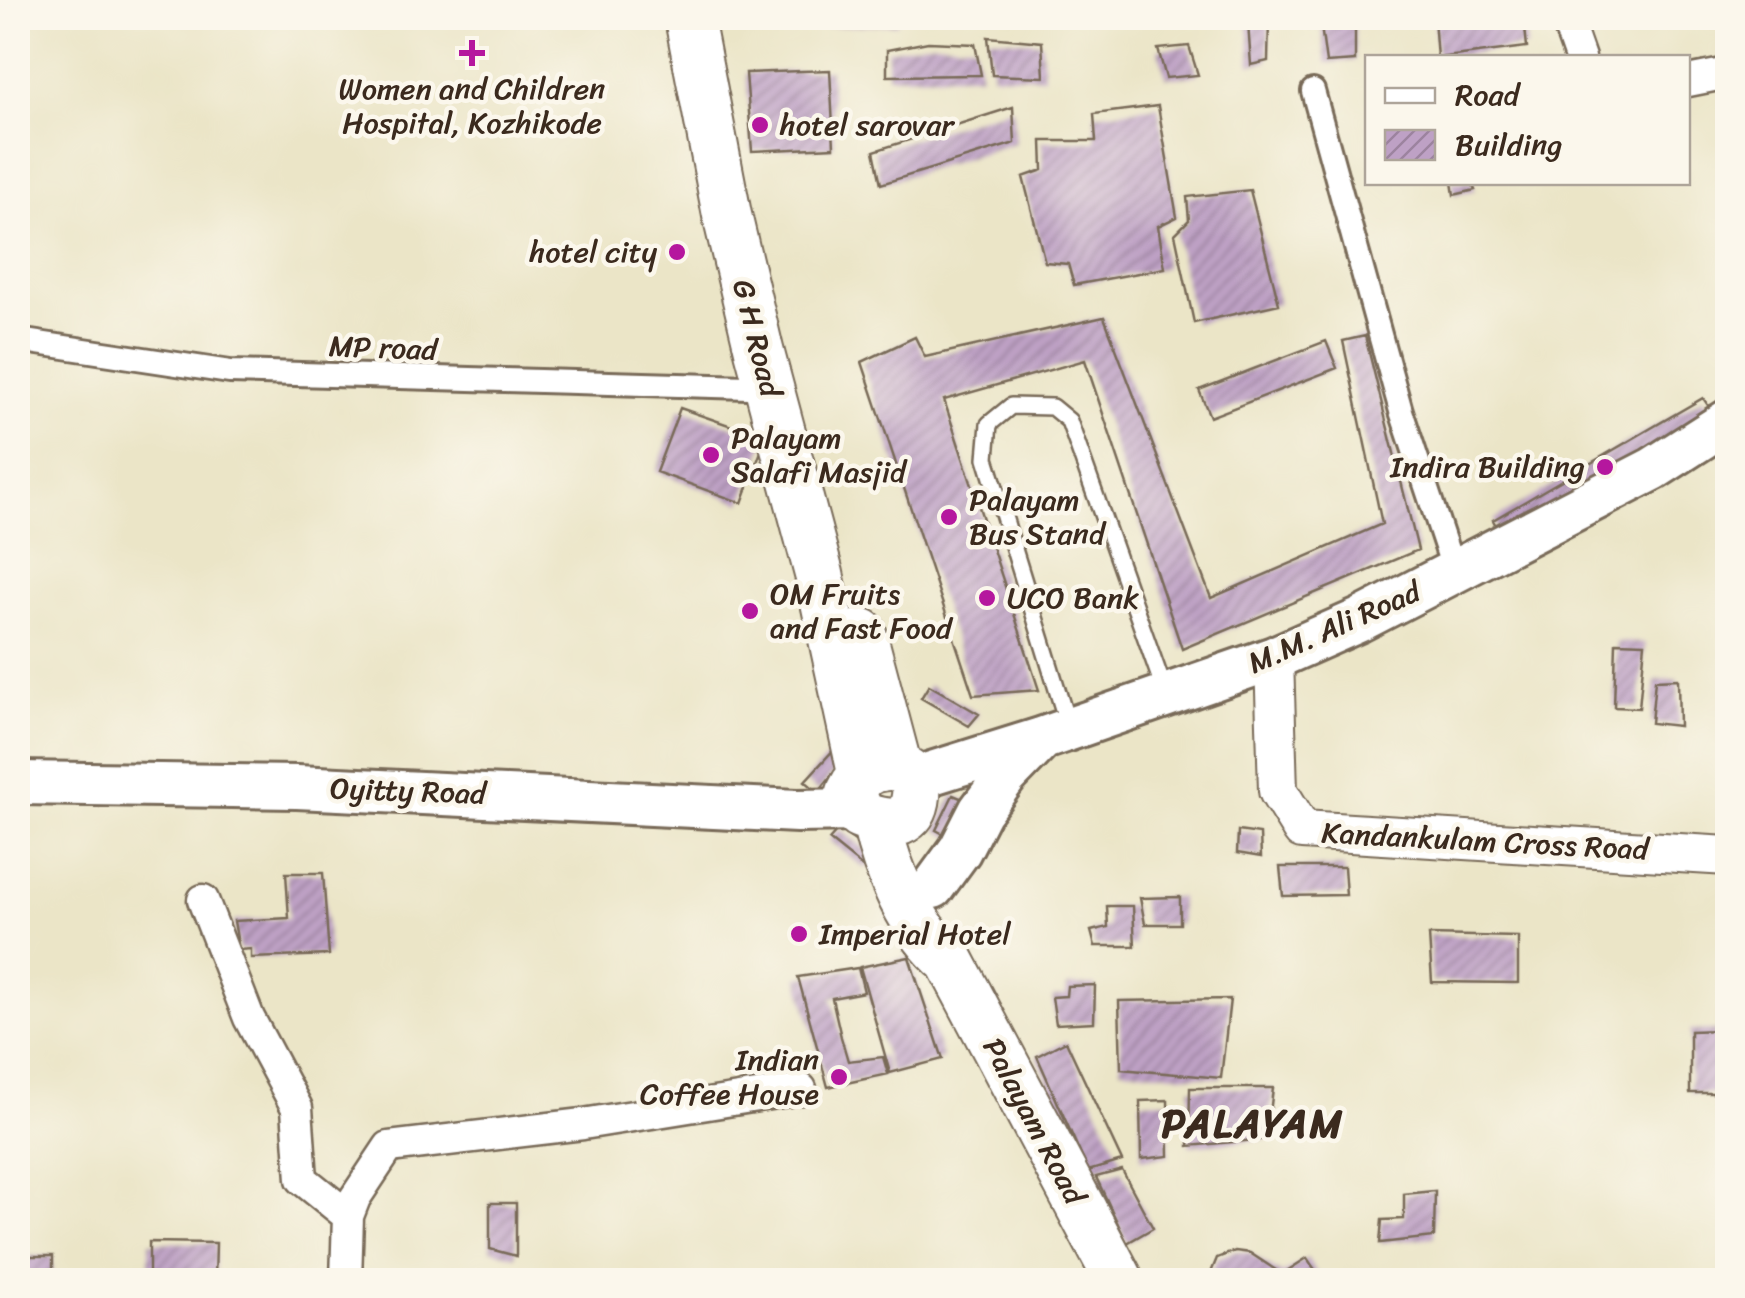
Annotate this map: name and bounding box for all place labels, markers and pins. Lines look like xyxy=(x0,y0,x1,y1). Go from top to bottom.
marker: Women and Children Hospital, Kozhikode xyxy=(459,40,485,66)
place label: Women and Children Hospital, Kozhikode xyxy=(339,62,605,150)
place label: hotel sarovar xyxy=(779,98,955,152)
marker: hotel sarovar xyxy=(749,114,771,136)
place label: hotel city xyxy=(528,225,658,279)
marker: hotel city xyxy=(666,241,688,263)
place label: Palayam Salafi Masjid xyxy=(731,411,908,499)
place label: Indira Building xyxy=(1389,440,1585,494)
marker: Palayam Salafi Masjid xyxy=(700,444,722,466)
marker: Indira Building xyxy=(1594,456,1616,478)
place label: Palayam Bus Stand xyxy=(969,473,1107,561)
marker: Palayam Bus Stand xyxy=(938,506,960,528)
place label: OM Fruits and Fast Food xyxy=(770,567,954,655)
place label: UCO Bank xyxy=(1007,571,1139,625)
marker: UCO Bank xyxy=(976,587,998,609)
marker: OM Fruits and Fast Food xyxy=(739,600,761,622)
place label: Imperial Hotel xyxy=(818,907,1011,961)
marker: Imperial Hotel xyxy=(788,923,810,945)
place label: Indian Coffee House xyxy=(640,1033,819,1121)
marker: Indian Coffee House xyxy=(828,1066,850,1088)

